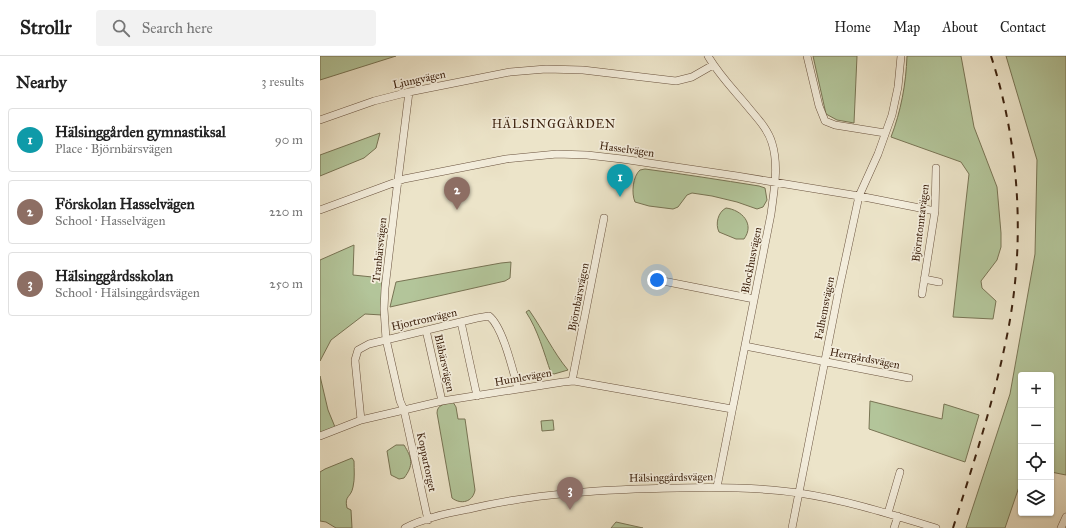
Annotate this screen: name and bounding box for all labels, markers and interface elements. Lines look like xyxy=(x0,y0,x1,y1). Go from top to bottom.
search box xyxy=(96,10,376,46)
text: Strollr xyxy=(20,16,72,39)
icon: search xyxy=(110,17,132,39)
text: Search here xyxy=(142,19,213,37)
text: Home xyxy=(834,19,871,36)
text: Map xyxy=(893,19,920,36)
text: About xyxy=(942,19,978,36)
text: Contact xyxy=(1000,19,1046,36)
street label: Ljungvägen xyxy=(392,68,447,91)
text: Nearby xyxy=(16,72,67,93)
text: 3 results xyxy=(261,74,304,90)
district label: HÄLSINGGÅRDEN xyxy=(492,116,616,131)
text: Hälsinggården gymnastiksal xyxy=(55,123,226,141)
text: 1 xyxy=(27,132,33,148)
text: 90 m xyxy=(275,132,303,148)
street label: Hasselvägen xyxy=(599,139,655,160)
text: Place · Björnbärsvägen xyxy=(55,141,173,157)
pin: 1 xyxy=(607,164,633,197)
pin: 2 xyxy=(444,177,470,210)
street label: Björntomtavägen xyxy=(909,183,932,263)
text: Förskolan Hasselvägen xyxy=(55,195,195,213)
text: 2 xyxy=(27,204,33,220)
text: 220 m xyxy=(269,204,303,220)
text: School · Hasselvägen xyxy=(55,213,166,229)
street label: Tranbärsvägen xyxy=(370,217,389,283)
street label: Blockhusvägen xyxy=(739,226,764,294)
street label: Björnbärsvägen xyxy=(566,262,591,332)
text: Hälsinggårdsskolan xyxy=(55,267,173,285)
your location xyxy=(647,270,667,290)
street label: Falhemsvägen xyxy=(812,275,837,341)
text: 3 xyxy=(27,276,33,292)
text: 250 m xyxy=(269,276,303,292)
text: School · Hälsinggårdsvägen xyxy=(55,285,200,301)
street label: Hjortronvägen xyxy=(390,306,458,333)
street label: Blåbärsvägen xyxy=(432,333,457,393)
street label: Herrgårdsvägen xyxy=(829,345,901,372)
street label: Humlevägen xyxy=(494,366,553,389)
map controls xyxy=(1018,372,1054,516)
button: + xyxy=(1018,372,1054,408)
button: − xyxy=(1018,408,1054,444)
street label: Koppartorget xyxy=(414,431,439,493)
button: locate xyxy=(1018,444,1054,480)
street label: Hälsinggårdsvägen xyxy=(629,470,713,485)
pin: 3 xyxy=(557,477,583,510)
button: layers xyxy=(1018,480,1054,516)

